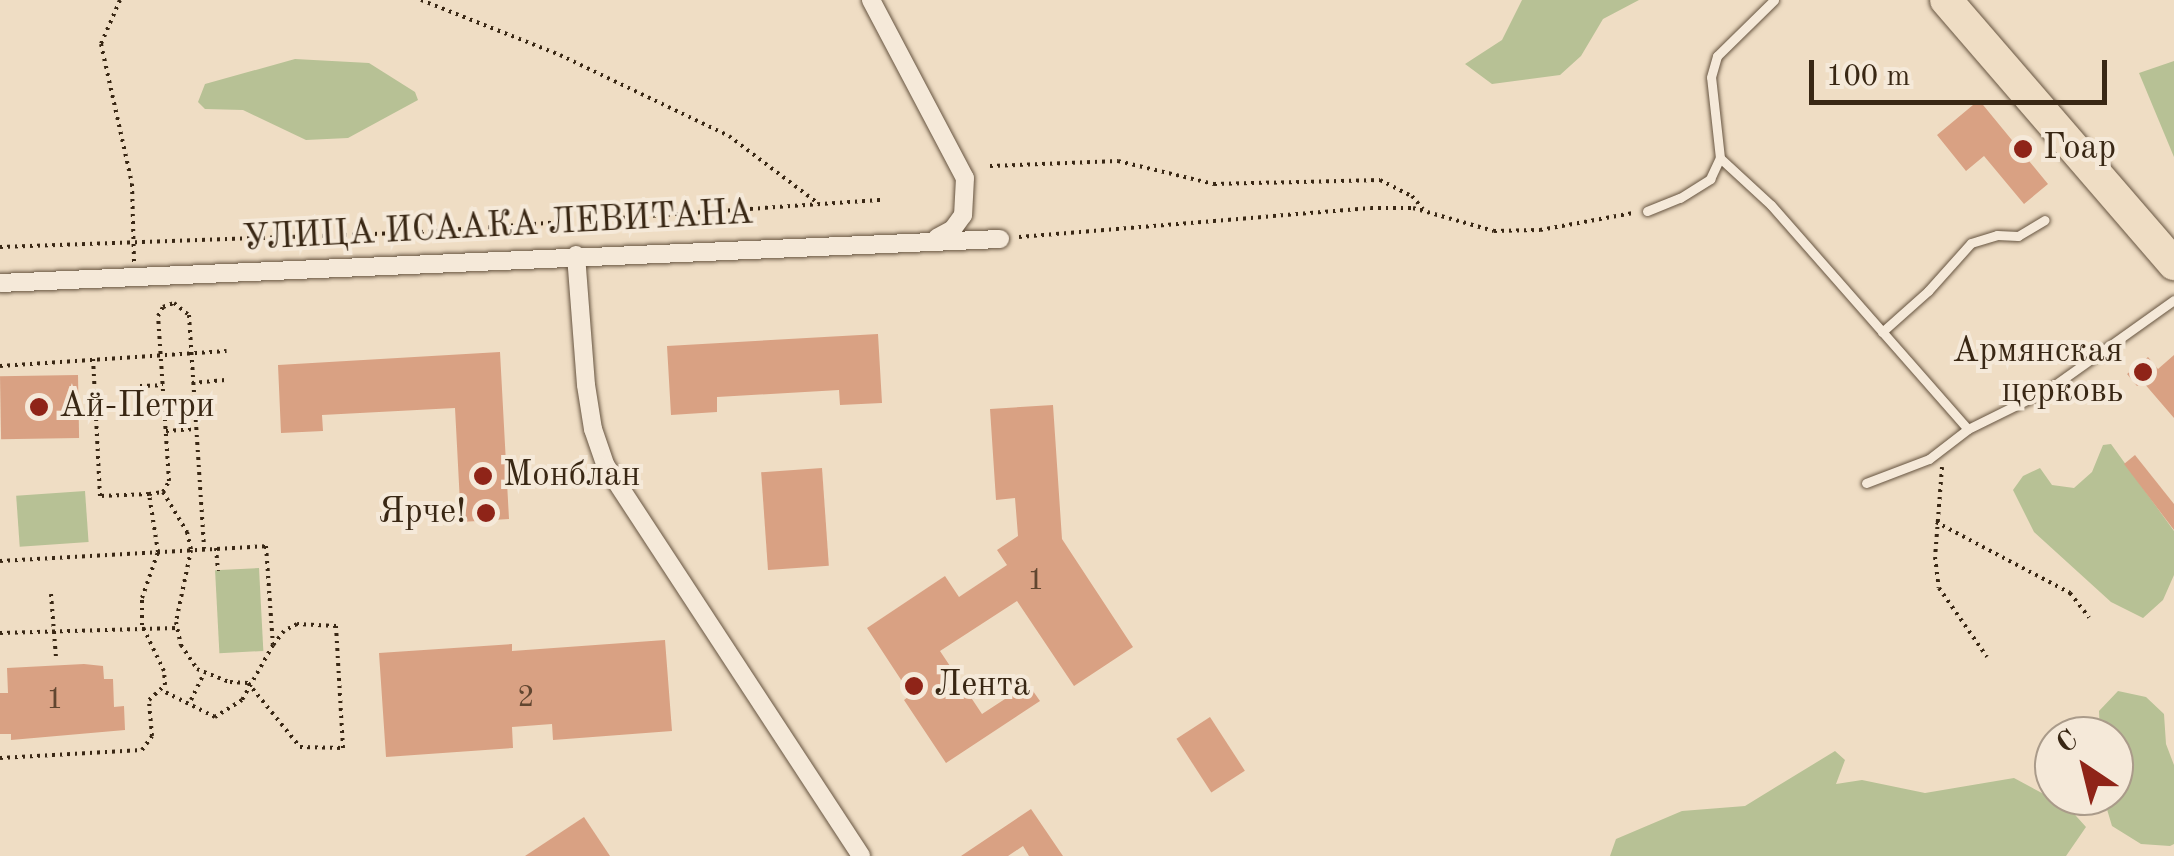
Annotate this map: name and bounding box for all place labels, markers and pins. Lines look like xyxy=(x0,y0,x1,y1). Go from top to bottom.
place label: Гоар xyxy=(2043,128,2116,170)
marker: Гоар xyxy=(2012,138,2034,160)
place label: Армянская церковь xyxy=(1952,331,2123,413)
marker: Армянская церковь xyxy=(2132,361,2154,383)
place label: Ай-Петри xyxy=(59,386,215,428)
marker: Ай-Петри xyxy=(28,396,50,418)
place label: Монблан xyxy=(503,455,640,497)
marker: Монблан xyxy=(472,465,494,487)
place label: Ярче! xyxy=(378,492,466,534)
marker: Ярче! xyxy=(475,502,497,524)
place label: Лента xyxy=(934,665,1030,707)
marker: Лента xyxy=(903,675,925,697)

